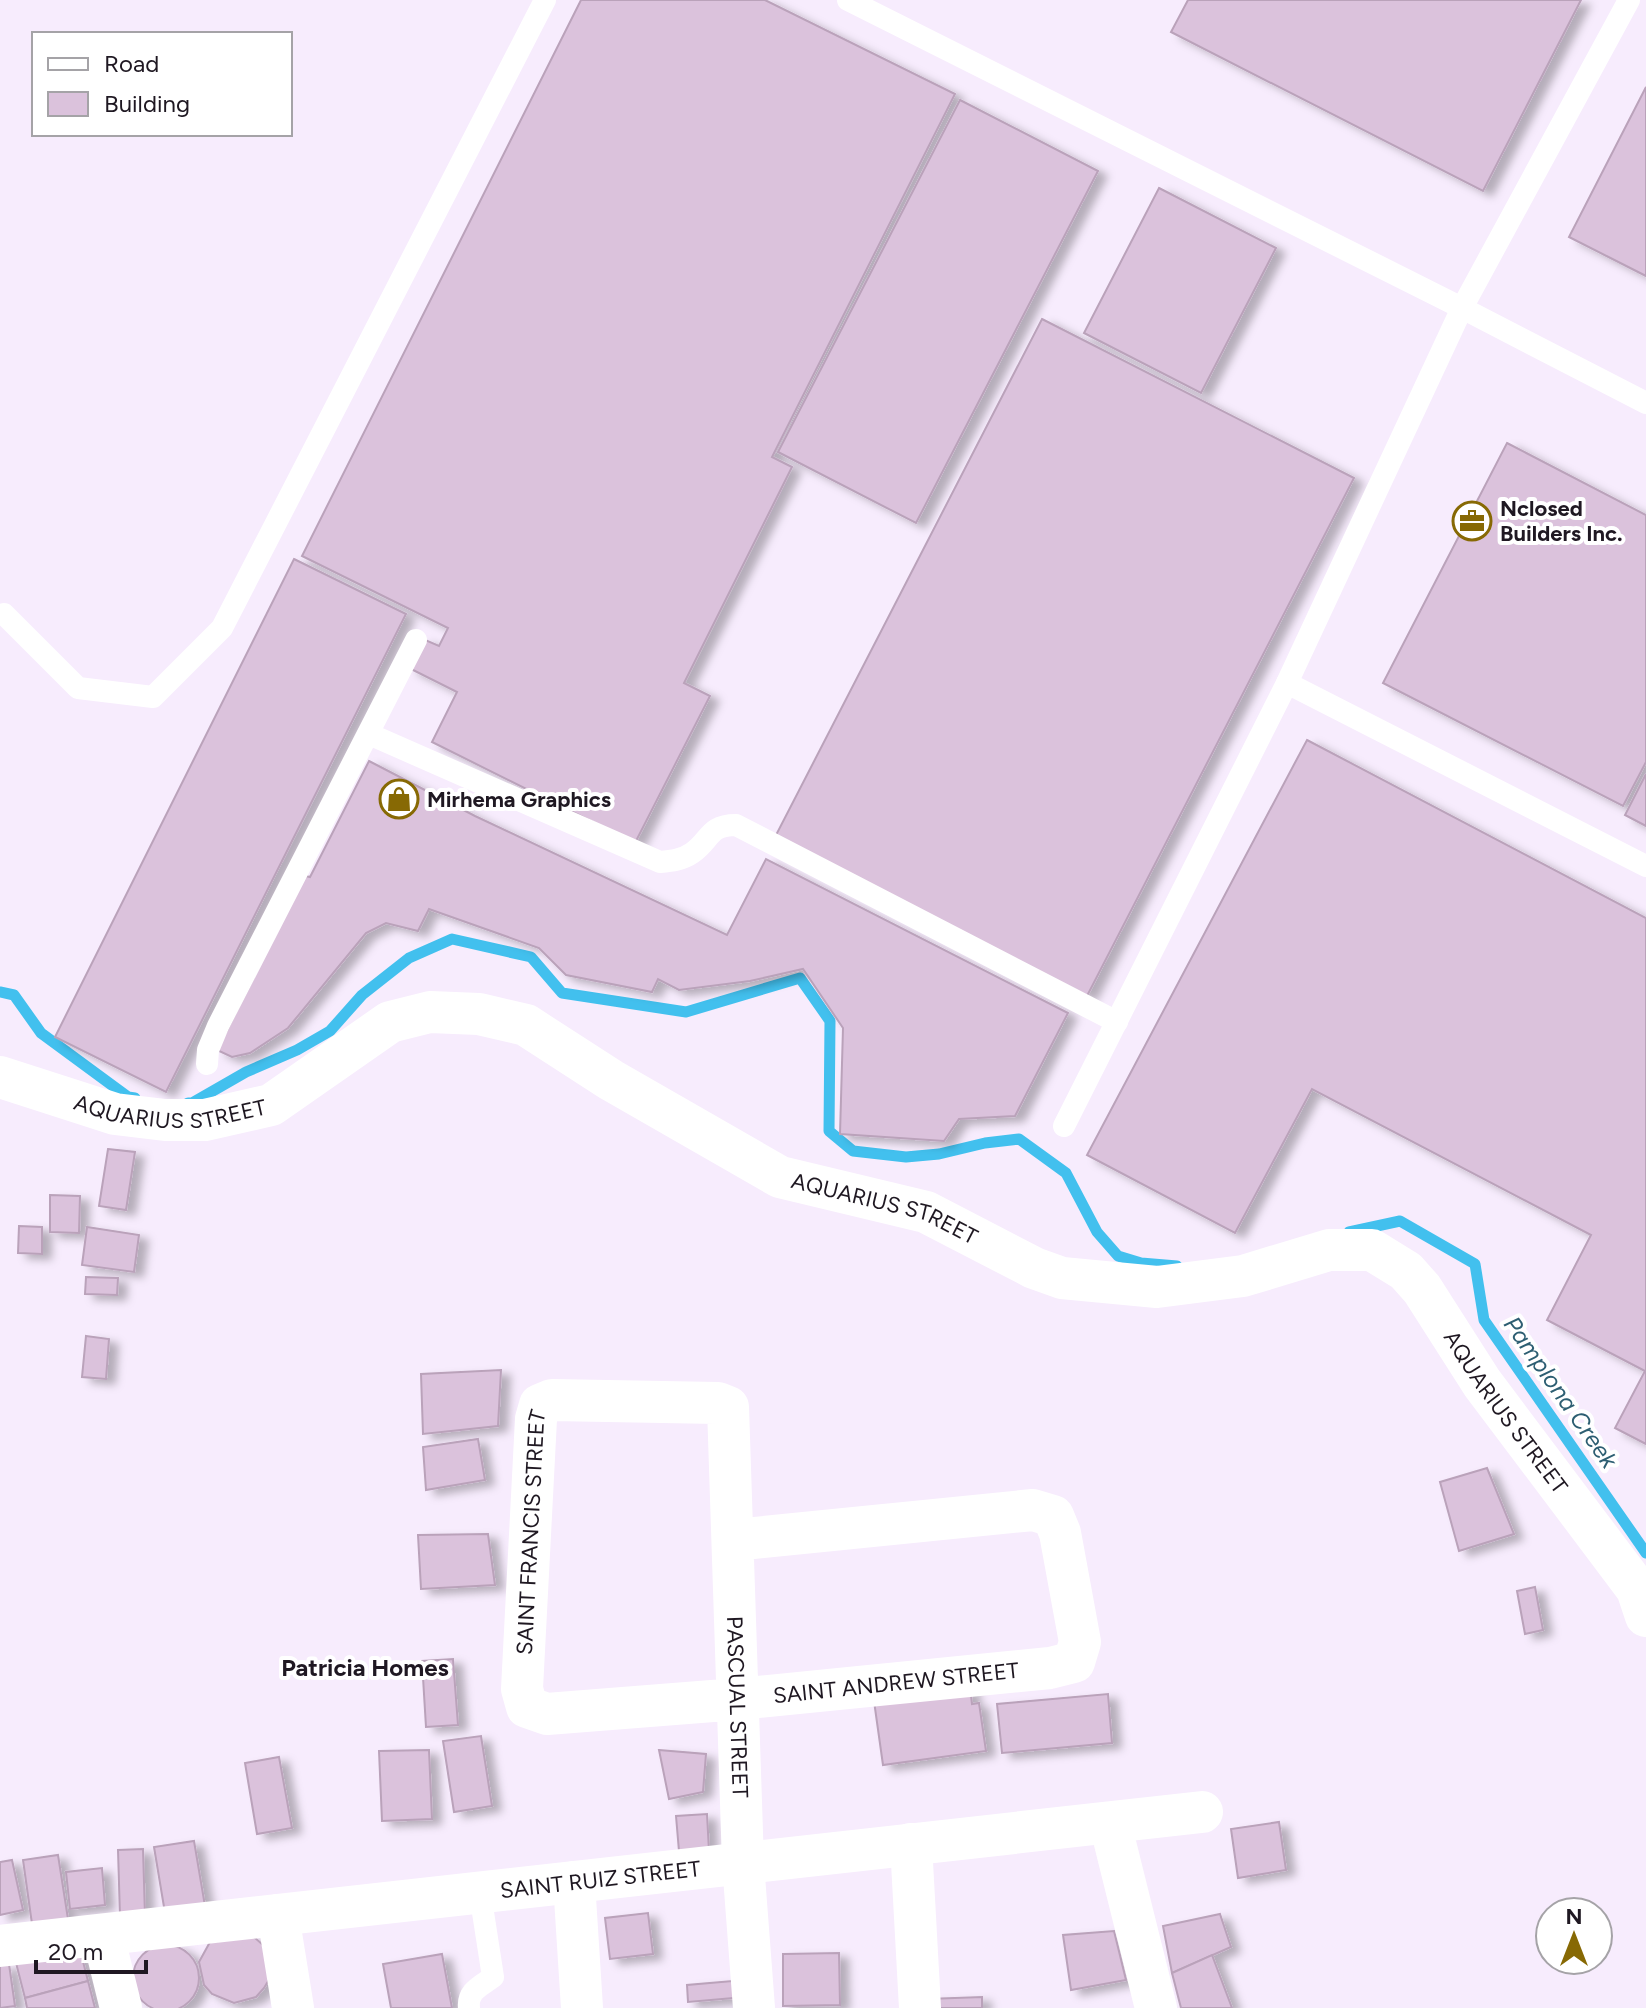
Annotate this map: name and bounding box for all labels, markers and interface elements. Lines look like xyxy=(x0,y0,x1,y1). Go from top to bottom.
legend xyxy=(32,32,292,136)
text: Road xyxy=(104,49,159,78)
text: Building xyxy=(104,89,190,118)
place label: Nclosed Builders Inc. xyxy=(1500,495,1623,547)
office icon: Nclosed Builders Inc. xyxy=(1451,500,1493,542)
shop icon: Mirhema Graphics xyxy=(378,778,420,820)
place label: Mirhema Graphics xyxy=(427,786,611,813)
street label: AQUARIUS STREET xyxy=(71,1088,269,1134)
street label: AQUARIUS STREET xyxy=(789,1167,982,1250)
water label: Pamplona Creek xyxy=(1498,1311,1625,1475)
street label: AQUARIUS STREET xyxy=(1438,1325,1574,1499)
street label: SAINT FRANCIS STREET xyxy=(510,1407,551,1656)
street label: PASCUAL STREET xyxy=(721,1615,754,1798)
district label: Patricia Homes xyxy=(281,1653,449,1682)
street label: SAINT ANDREW STREET xyxy=(772,1657,1020,1709)
street label: SAINT RUIZ STREET xyxy=(499,1854,702,1904)
north arrow xyxy=(1534,1896,1614,1976)
text: N xyxy=(1565,1903,1583,1930)
scale bar xyxy=(36,1924,146,1974)
text: 20 m xyxy=(48,1937,103,1966)

